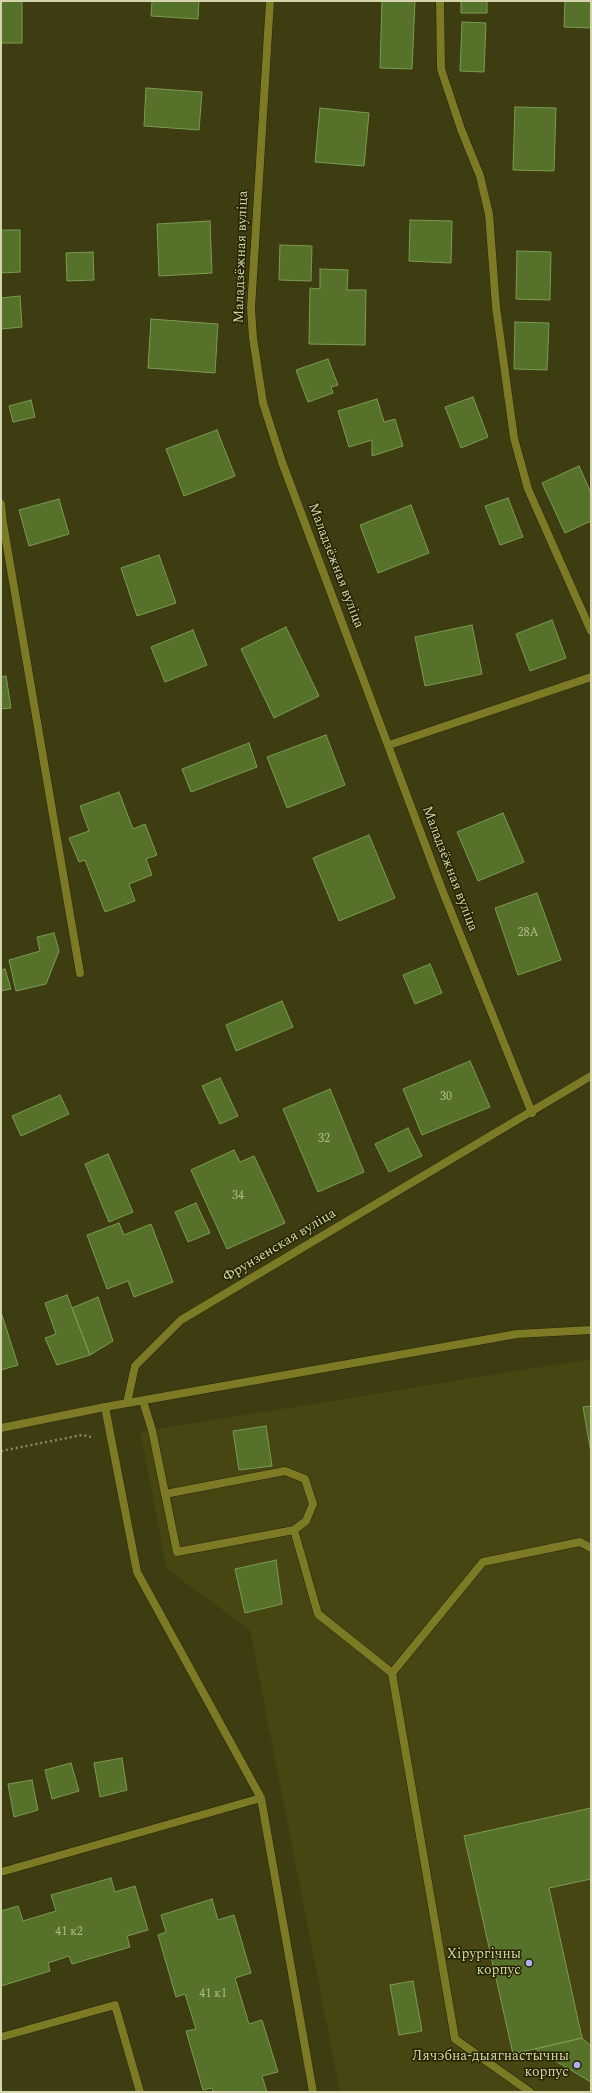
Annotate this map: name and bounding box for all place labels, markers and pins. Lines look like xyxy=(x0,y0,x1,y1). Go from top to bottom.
place label: Хірургічны корпус xyxy=(447,1947,521,1980)
marker: Хірургічны корпус xyxy=(524,1958,534,1968)
place label: Лячэбна-дыягнастычны корпус xyxy=(412,2049,569,2082)
marker: Лячэбна-дыягнастычны корпус xyxy=(572,2060,582,2070)

